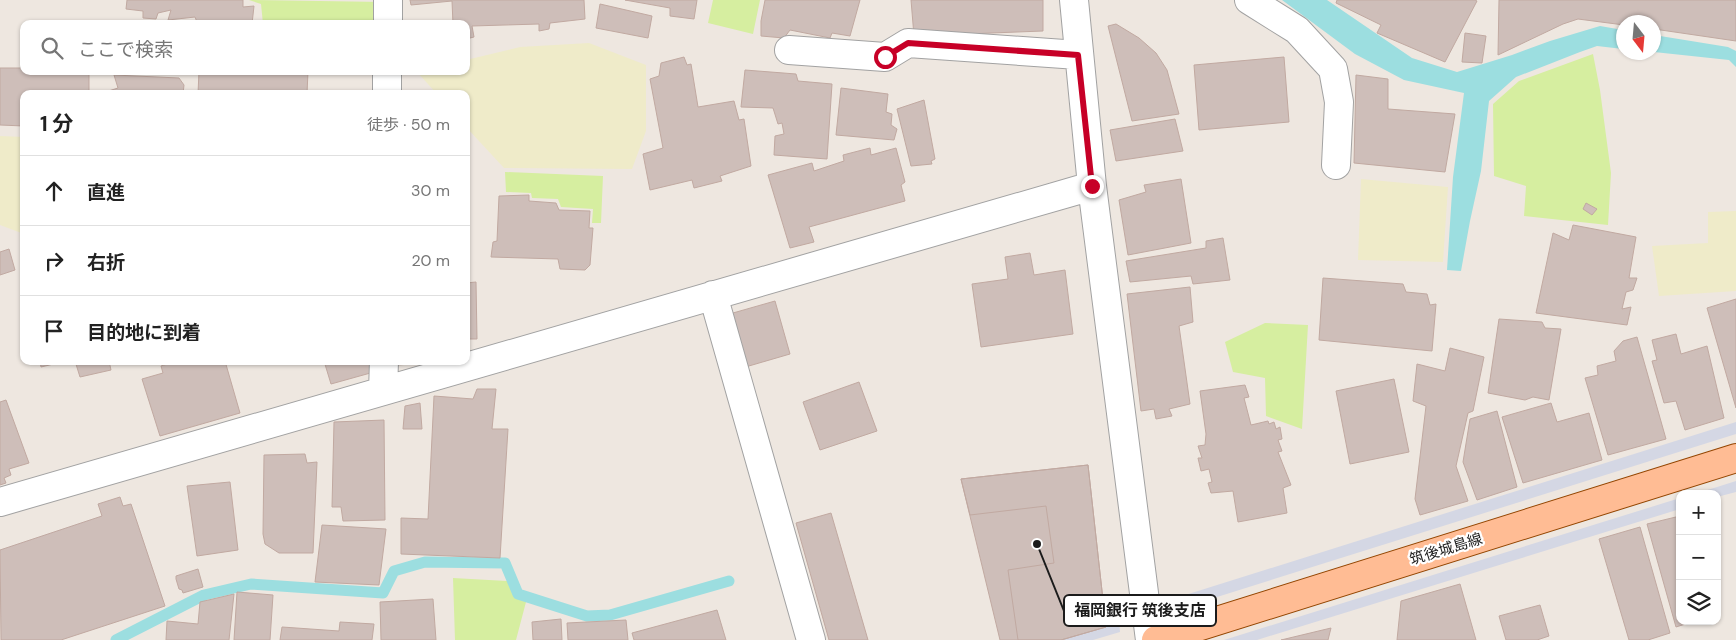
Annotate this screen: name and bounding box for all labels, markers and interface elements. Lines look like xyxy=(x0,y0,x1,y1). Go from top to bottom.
north arrow xyxy=(1616,15,1661,60)
search box xyxy=(20,20,470,75)
icon: search xyxy=(38,34,66,62)
text: ここで検索 xyxy=(78,37,173,62)
route start xyxy=(874,46,897,69)
text: 1 分 xyxy=(40,110,74,138)
text: 徒歩 · 50 m xyxy=(367,114,450,135)
route end xyxy=(1081,175,1104,198)
icon: ahead xyxy=(40,177,68,205)
text: 直進 xyxy=(87,180,125,205)
text: 30 m xyxy=(411,180,450,201)
icon: right xyxy=(40,247,68,275)
text: 右折 xyxy=(87,250,125,275)
text: 20 m xyxy=(411,250,450,271)
icon: arrive xyxy=(40,317,68,345)
text: 目的地に到着 xyxy=(87,320,201,345)
map controls xyxy=(1676,490,1721,625)
button: + xyxy=(1676,490,1721,535)
street label: 筑後城島線 xyxy=(1407,528,1485,570)
button: − xyxy=(1676,535,1721,580)
button: layers xyxy=(1676,580,1721,625)
callout: 福岡銀行 筑後支店 xyxy=(1064,595,1216,626)
text: 福岡銀行 筑後支店 xyxy=(1074,600,1206,621)

